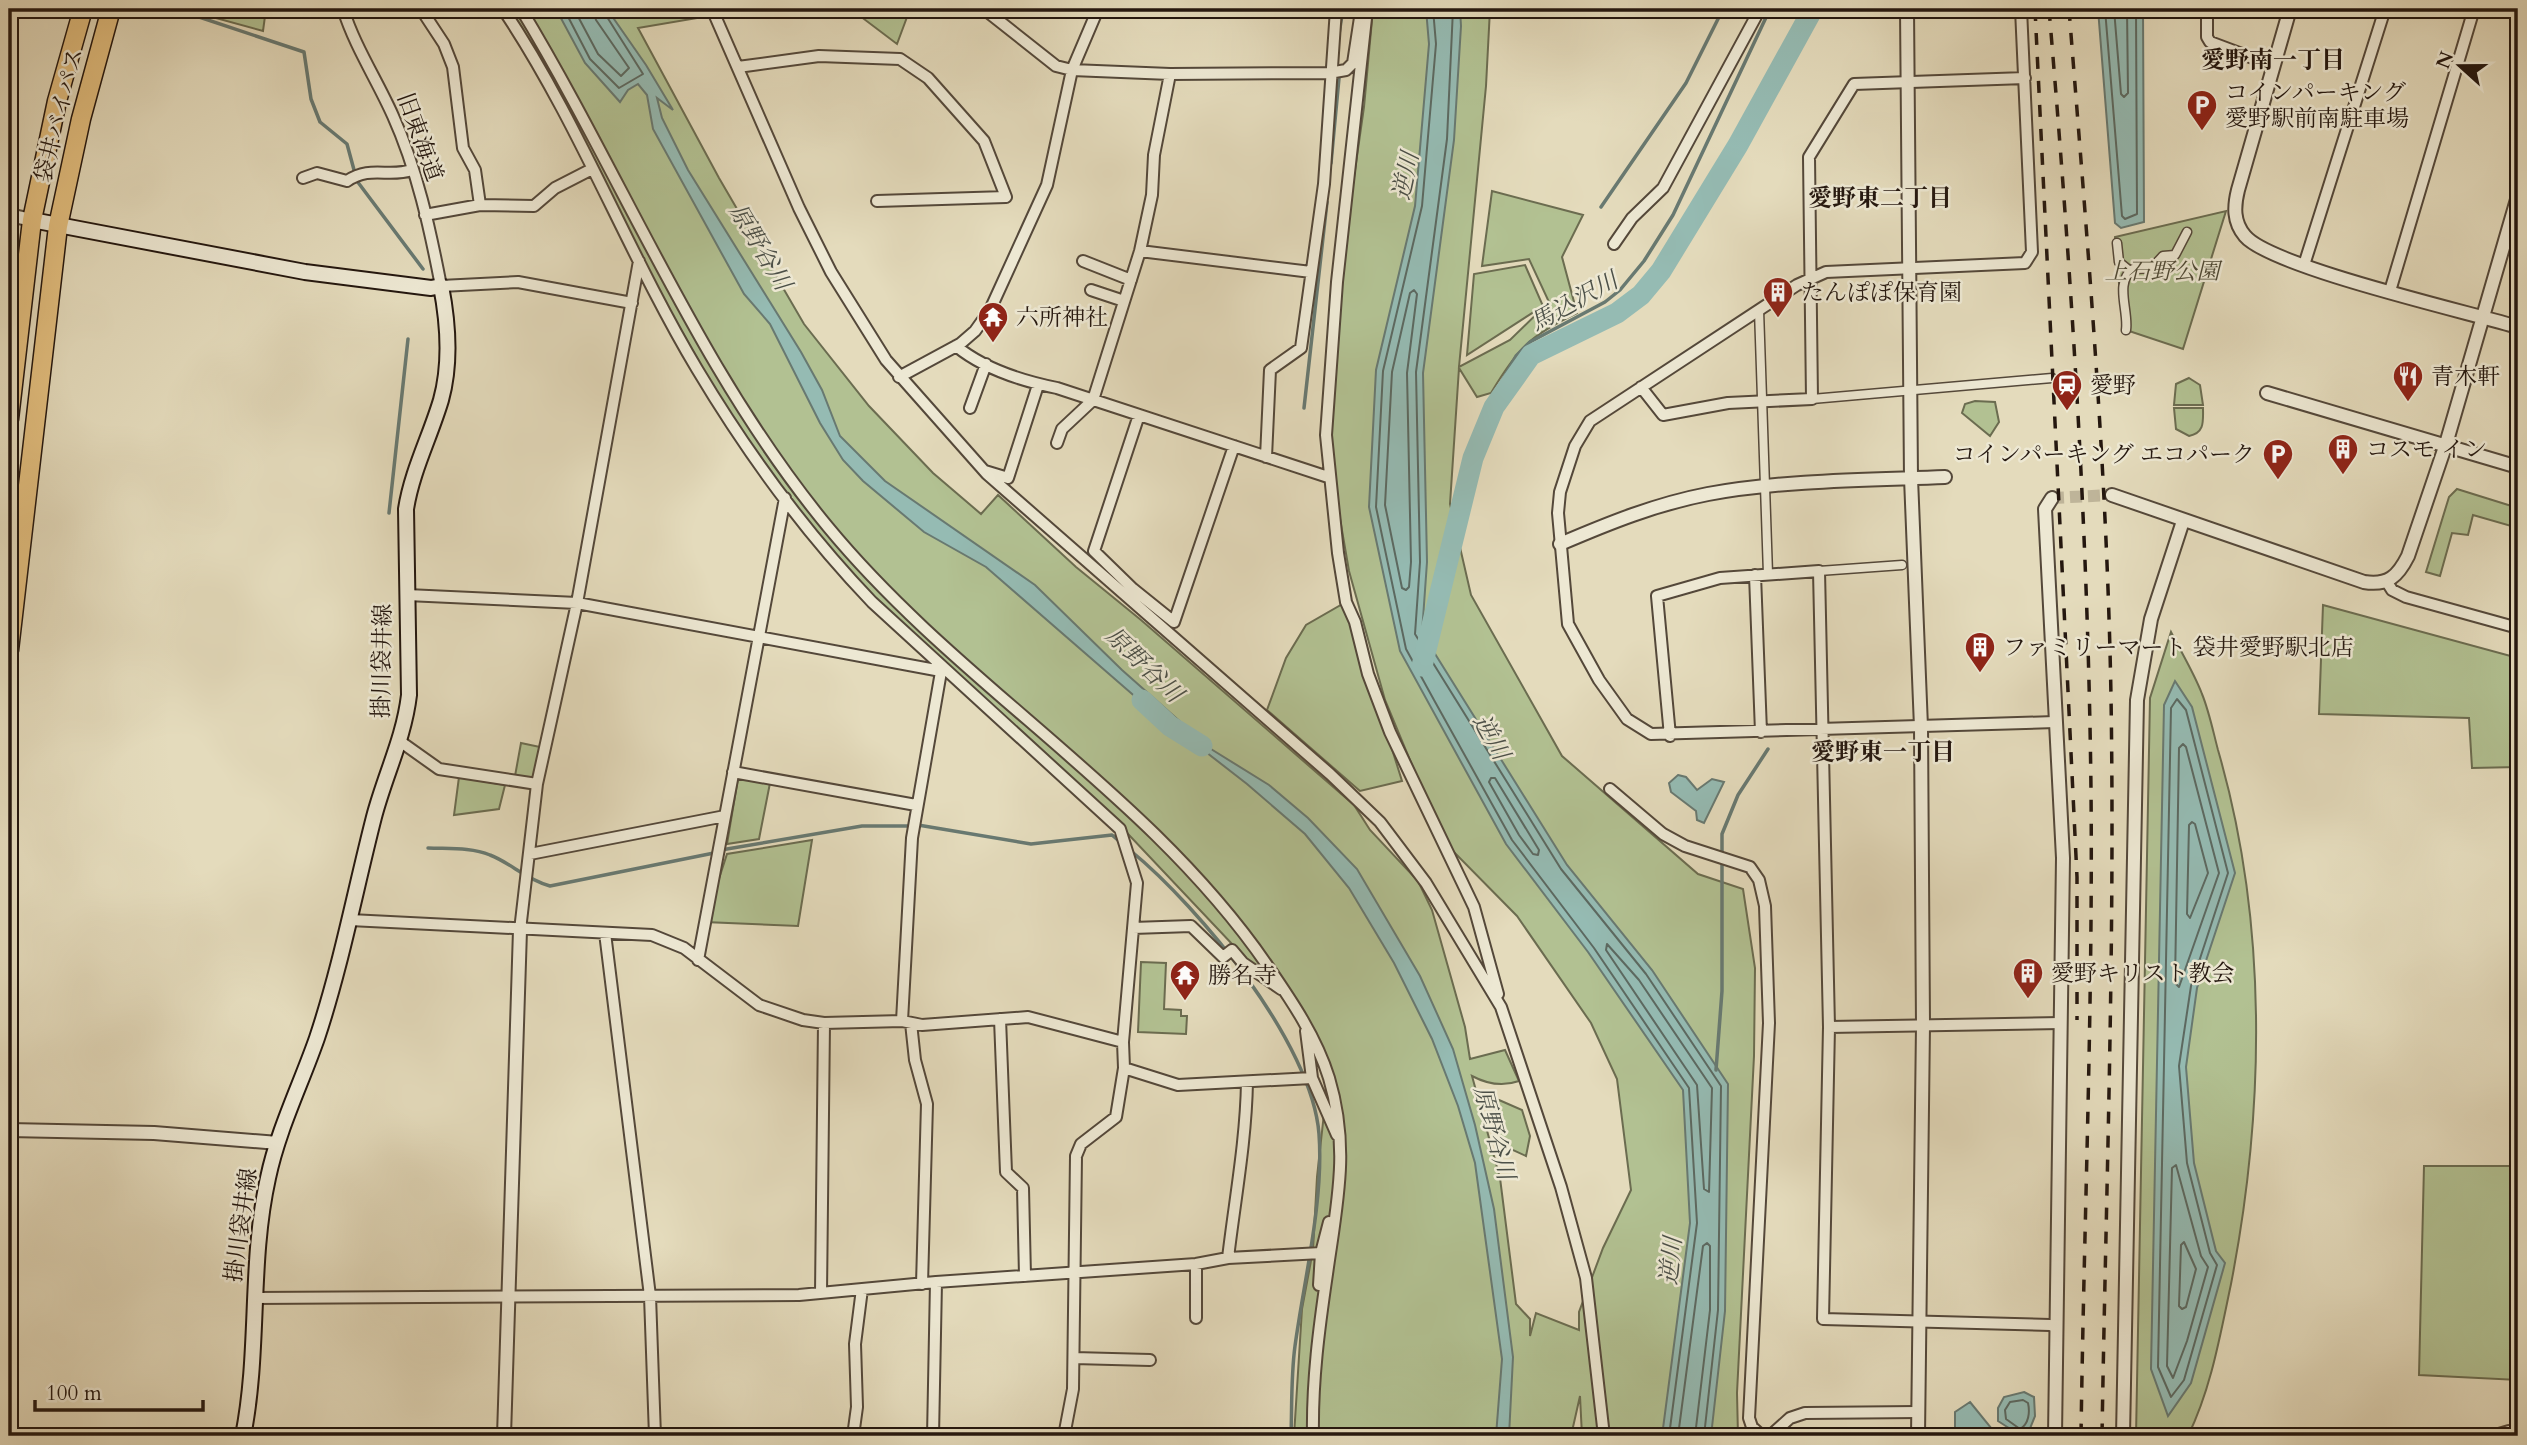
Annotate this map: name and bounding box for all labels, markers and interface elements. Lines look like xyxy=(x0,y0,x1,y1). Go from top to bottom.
north arrow xyxy=(2426,32,2496,102)
district label: 愛野南一丁目 xyxy=(2201,44,2345,77)
street label: 袋井バイパス xyxy=(27,45,91,185)
text: N xyxy=(2430,47,2460,73)
place label: コインパーキング 愛野駅前南駐車場 xyxy=(2225,77,2409,134)
street label: 旧東海道 xyxy=(390,88,450,186)
parking icon: コインパーキング 愛野駅前南駐車場 xyxy=(2185,88,2219,132)
water label: 逆川 xyxy=(1385,146,1428,203)
district label: 愛野東二丁目 xyxy=(1808,182,1952,215)
water label: 原野谷川 xyxy=(721,197,800,299)
park label: 上石野公園 xyxy=(2105,256,2224,287)
water label: 馬込沢川 xyxy=(1524,263,1627,340)
building icon: たんぽぽ保育園 xyxy=(1761,275,1795,319)
place label: たんぽぽ保育園 xyxy=(1801,277,1962,308)
temple icon: 六所神社 xyxy=(976,300,1010,344)
place label: 六所神社 xyxy=(1016,302,1108,333)
restaurant icon: 青木軒 xyxy=(2391,359,2425,403)
place label: 青木軒 xyxy=(2431,361,2500,392)
station icon: 愛野 xyxy=(2050,368,2084,412)
place label: 愛野 xyxy=(2090,370,2136,401)
building icon: コスモ イン xyxy=(2326,432,2360,476)
place label: コスモ イン xyxy=(2366,434,2487,465)
parking icon: コインパーキング エコパーク xyxy=(2261,437,2295,481)
place label: コインパーキング エコパーク xyxy=(1953,439,2255,470)
street label: 掛川袋井線 xyxy=(365,603,399,719)
water label: 原野谷川 xyxy=(1098,620,1192,712)
building icon: ファミリーマート 袋井愛野駅北店 xyxy=(1963,630,1997,674)
place label: ファミリーマート 袋井愛野駅北店 xyxy=(2003,632,2354,663)
water label: 逆川 xyxy=(1465,708,1519,769)
district label: 愛野東一丁目 xyxy=(1811,736,1955,769)
building icon: 愛野キリスト教会 xyxy=(2011,956,2045,1000)
temple icon: 勝名寺 xyxy=(1168,958,1202,1002)
place label: 愛野キリスト教会 xyxy=(2051,958,2235,989)
place label: 勝名寺 xyxy=(1208,960,1277,991)
water label: 原野谷川 xyxy=(1466,1082,1523,1187)
street label: 掛川袋井線 xyxy=(218,1166,264,1284)
water label: 逆川 xyxy=(1652,1232,1690,1287)
scale bar xyxy=(35,1368,203,1412)
text: 100 m xyxy=(46,1379,102,1408)

